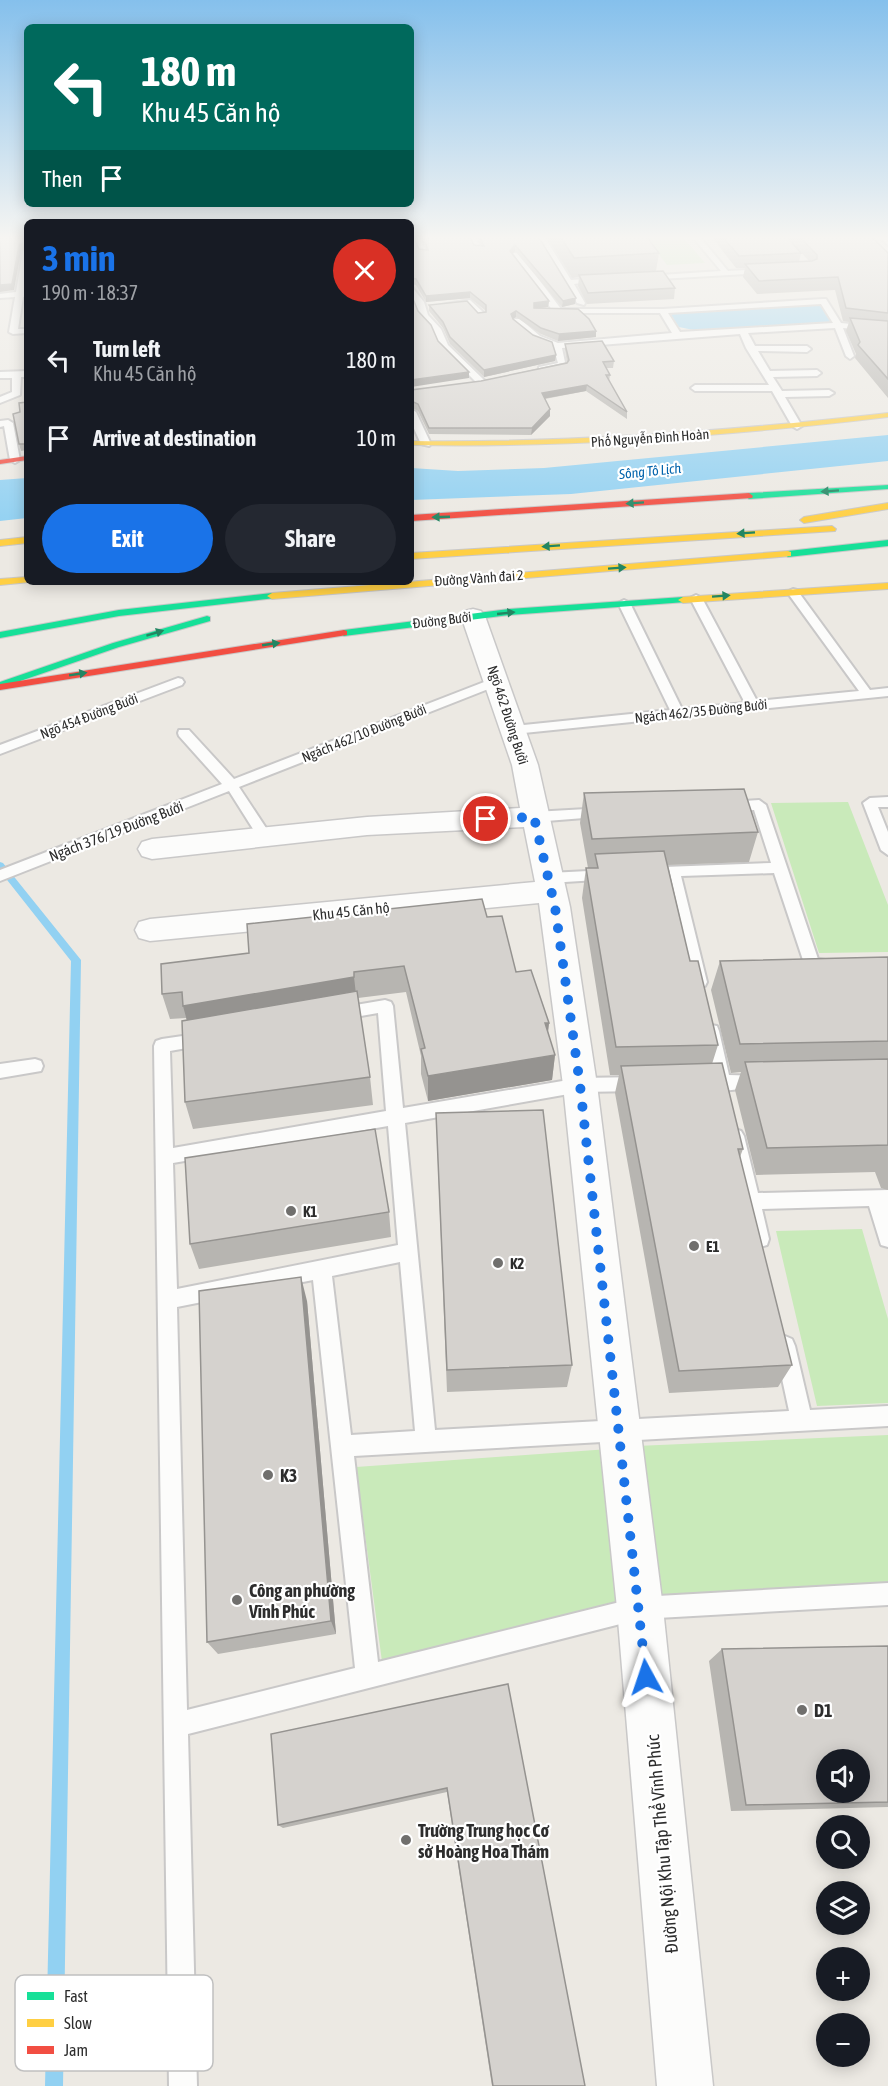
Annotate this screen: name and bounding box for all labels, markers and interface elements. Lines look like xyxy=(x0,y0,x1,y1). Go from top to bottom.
text: 180 m xyxy=(141,47,236,95)
icon: left xyxy=(42,48,120,126)
text: Khu 45 Căn hộ xyxy=(141,97,280,128)
icon: arrive xyxy=(95,162,128,195)
text: Then xyxy=(42,166,83,192)
text: 3 min xyxy=(42,237,116,279)
button: close xyxy=(333,239,396,302)
text: 190 m · 18:37 xyxy=(42,281,138,304)
text: Turn left xyxy=(93,336,160,362)
icon: left xyxy=(42,344,75,377)
text: 180 m xyxy=(346,347,396,373)
text: Khu 45 Căn hộ xyxy=(93,362,196,385)
icon: arrive xyxy=(42,422,75,455)
text: Arrive at destination xyxy=(93,425,256,451)
text: 10 m xyxy=(356,425,396,451)
street label: Phố Nguyễn Đình Hoàn xyxy=(590,425,710,450)
water label: Sông Tô Lịch xyxy=(617,460,682,482)
one-way arrow xyxy=(820,486,839,496)
one-way arrow xyxy=(626,499,645,508)
button: Exit xyxy=(42,504,213,573)
button: Share xyxy=(225,504,396,573)
one-way arrow xyxy=(431,512,450,521)
one-way arrow xyxy=(736,528,755,538)
one-way arrow xyxy=(542,541,561,550)
one-way arrow xyxy=(607,563,626,573)
street label: Đường Vành đai 2 xyxy=(434,567,524,589)
one-way arrow xyxy=(712,592,731,601)
street label: Đường Bưởi xyxy=(412,608,472,632)
one-way arrow xyxy=(497,608,516,618)
one-way arrow xyxy=(146,628,164,637)
one-way arrow xyxy=(262,639,281,648)
street label: Ngõ 462 Đường Bưởi xyxy=(484,663,532,767)
one-way arrow xyxy=(69,670,88,679)
street label: Ngõ 454 Đường Bưởi xyxy=(38,690,140,742)
street label: Ngách 462/35 Đường Bưởi xyxy=(634,696,768,726)
street label: Ngách 462/10 Đường Bưởi xyxy=(299,701,429,765)
pin xyxy=(460,793,511,844)
street label: Ngách 376/19 Đường Bưởi xyxy=(46,798,186,864)
icon: arrive xyxy=(469,802,502,835)
street label: Khu 45 Căn hộ xyxy=(312,898,390,924)
place label: K1 xyxy=(303,1203,317,1220)
marker: K1 xyxy=(284,1204,298,1218)
place label: E1 xyxy=(706,1238,719,1255)
marker: E1 xyxy=(687,1239,701,1253)
place label: K2 xyxy=(510,1255,524,1272)
marker: K2 xyxy=(491,1256,505,1270)
place label: K3 xyxy=(280,1465,297,1486)
marker: K3 xyxy=(261,1468,275,1482)
place label: Công an phường Vĩnh Phúc xyxy=(248,1580,355,1622)
marker: Công an phường Vĩnh Phúc xyxy=(230,1593,244,1607)
position arrow xyxy=(614,1645,678,1709)
place label: D1 xyxy=(814,1700,833,1721)
marker: D1 xyxy=(795,1703,809,1717)
street label: Đường Nội Khu Tập Thể Vĩnh Phúc xyxy=(641,1734,682,1954)
map controls xyxy=(816,1749,870,2067)
button: sound xyxy=(816,1749,870,1803)
button: search xyxy=(816,1815,870,1869)
place label: Trường Trung học Cơ sở Hoàng Hoa Thám xyxy=(418,1820,549,1862)
marker: Trường Trung học Cơ sở Hoàng Hoa Thám xyxy=(399,1833,413,1847)
button: layers xyxy=(816,1881,870,1935)
button: + xyxy=(816,1947,870,2001)
legend xyxy=(15,1975,213,2071)
text: Fast xyxy=(64,1987,88,2005)
button: − xyxy=(816,2013,870,2067)
text: Slow xyxy=(64,2014,92,2032)
text: Jam xyxy=(64,2041,88,2059)

